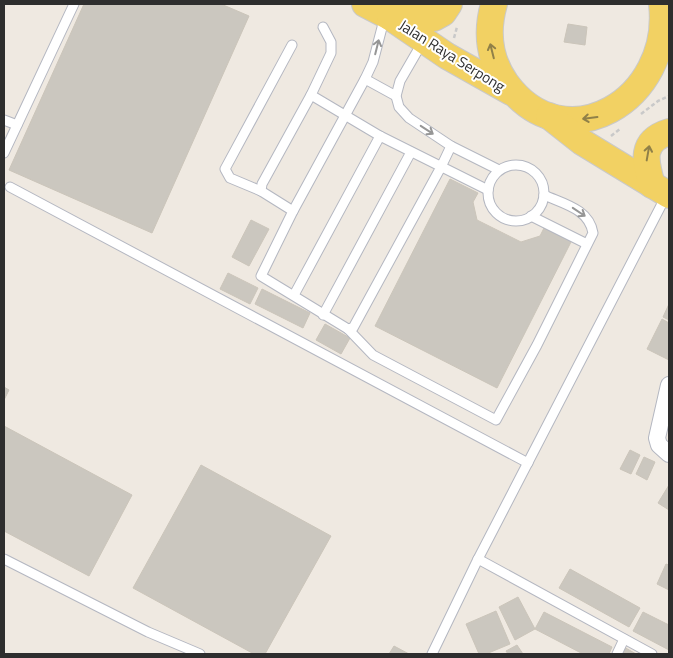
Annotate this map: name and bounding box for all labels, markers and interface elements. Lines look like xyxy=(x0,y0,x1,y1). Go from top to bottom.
street label: Jalan Raya Serpong xyxy=(395,14,510,98)
one-way arrow xyxy=(373,40,382,56)
one-way arrow xyxy=(487,43,496,59)
one-way arrow xyxy=(582,113,598,123)
one-way arrow xyxy=(420,125,434,135)
one-way arrow xyxy=(643,145,653,161)
one-way arrow xyxy=(572,207,586,217)

